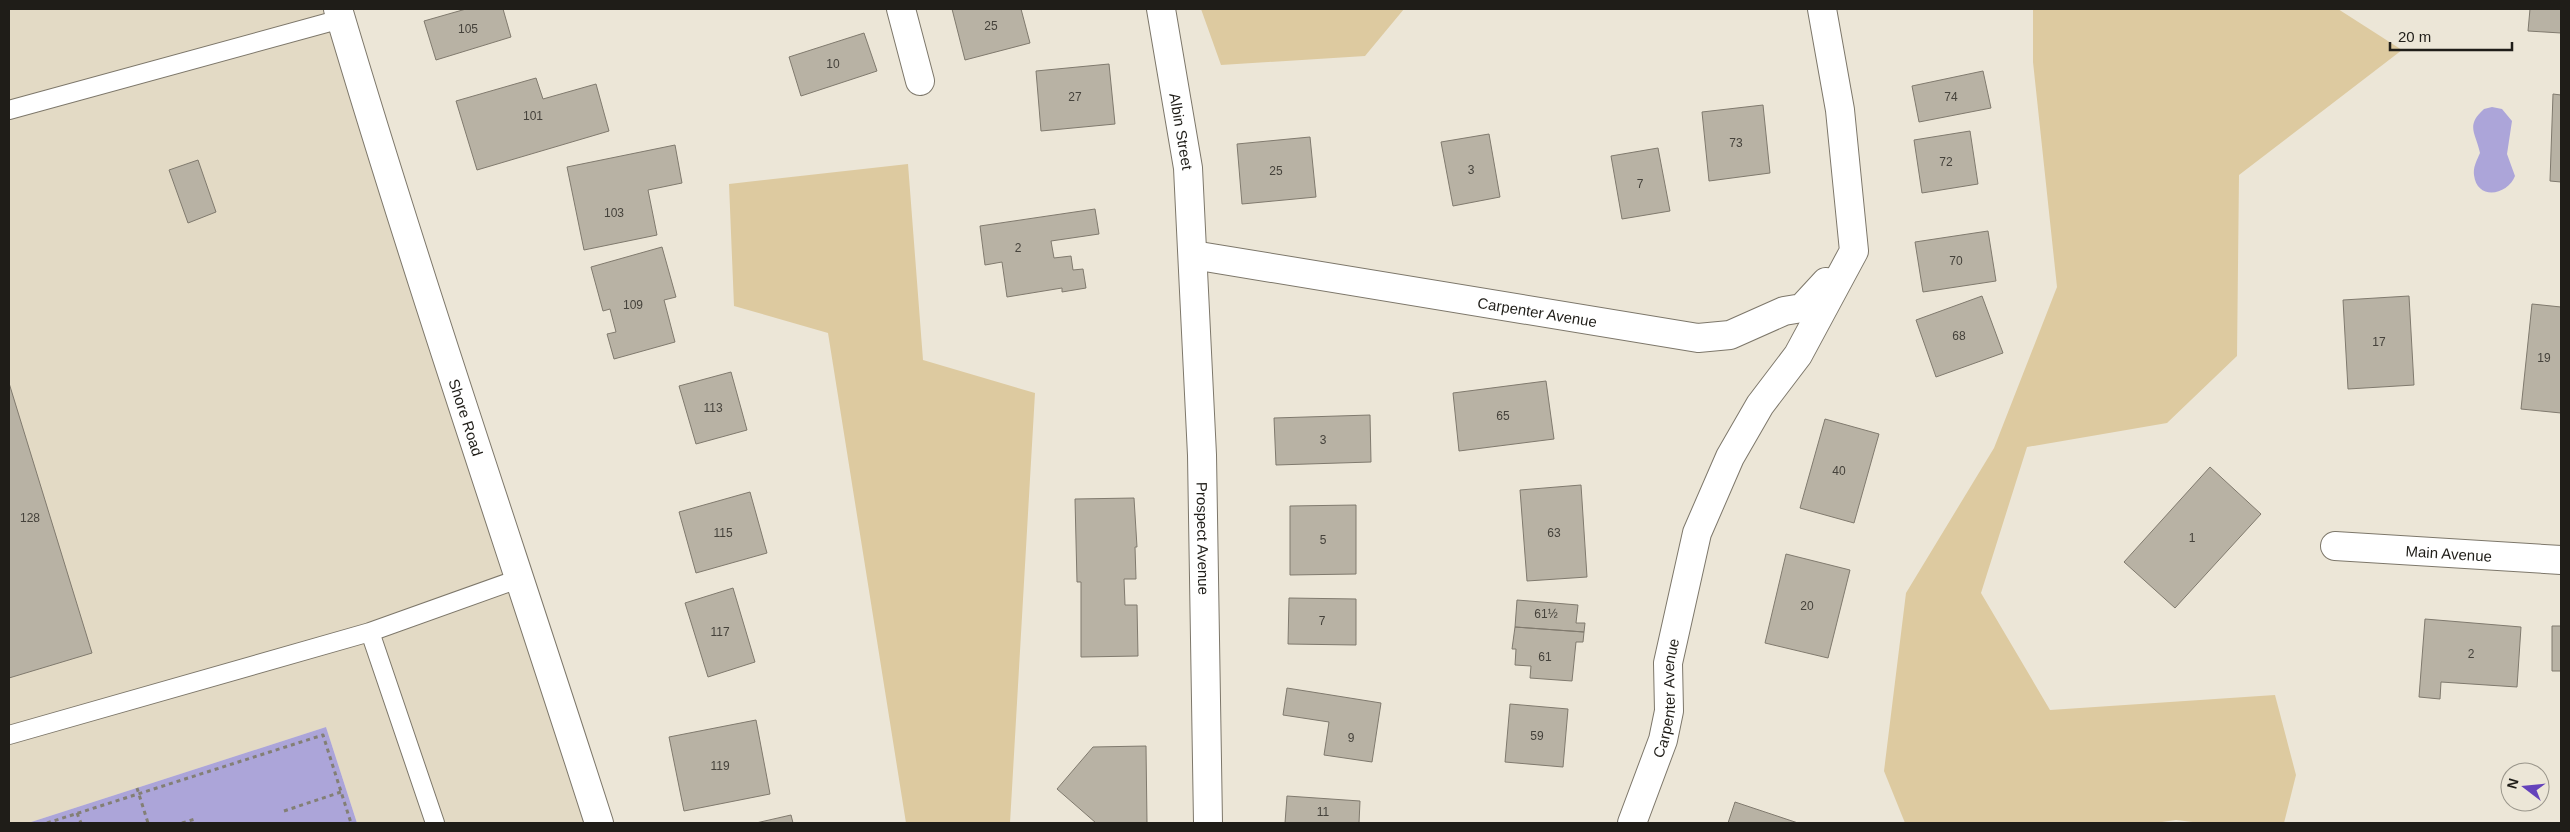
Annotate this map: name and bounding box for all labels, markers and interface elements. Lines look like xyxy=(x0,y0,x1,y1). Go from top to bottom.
house number: 25 xyxy=(984,19,998,33)
scale bar xyxy=(2390,20,2512,52)
house number: 105 xyxy=(458,22,478,36)
text: 20 m xyxy=(2398,28,2431,45)
house number: 10 xyxy=(826,57,840,71)
house number: 27 xyxy=(1068,90,1082,104)
house number: 74 xyxy=(1944,90,1958,104)
street label: Albin Street xyxy=(1167,92,1197,172)
house number: 101 xyxy=(523,109,543,123)
house number: 73 xyxy=(1729,136,1743,150)
house number: 72 xyxy=(1939,155,1953,169)
house number: 3 xyxy=(1468,163,1475,177)
house number: 25 xyxy=(1269,164,1283,178)
house number: 7 xyxy=(1637,177,1644,191)
house number: 103 xyxy=(604,206,624,220)
house number: 2 xyxy=(1015,241,1022,255)
house number: 70 xyxy=(1949,254,1963,268)
street label: Carpenter Avenue xyxy=(1476,293,1598,330)
house number: 109 xyxy=(623,298,643,312)
house number: 68 xyxy=(1952,329,1966,343)
house number: 17 xyxy=(2372,335,2386,349)
house number: 19 xyxy=(2537,351,2551,365)
street label: Shore Road xyxy=(446,377,487,458)
house number: 113 xyxy=(703,401,723,415)
house number: 65 xyxy=(1496,409,1510,423)
house number: 3 xyxy=(1320,433,1327,447)
house number: 40 xyxy=(1832,464,1846,478)
street label: Prospect Avenue xyxy=(1194,482,1213,595)
house number: 128 xyxy=(20,511,40,525)
house number: 115 xyxy=(713,526,733,540)
house number: 63 xyxy=(1547,526,1561,540)
house number: 1 xyxy=(2189,531,2196,545)
house number: 5 xyxy=(1320,533,1327,547)
street label: Main Avenue xyxy=(2405,542,2492,564)
house number: 20 xyxy=(1800,599,1814,613)
house number: 61½ xyxy=(1534,607,1558,621)
house number: 7 xyxy=(1319,614,1326,628)
house number: 117 xyxy=(710,625,730,639)
street label: Carpenter Avenue xyxy=(1649,637,1682,760)
house number: 2 xyxy=(2468,647,2475,661)
house number: 61 xyxy=(1538,650,1552,664)
house number: 59 xyxy=(1530,729,1544,743)
house number: 9 xyxy=(1348,731,1355,745)
house number: 119 xyxy=(710,759,730,773)
north arrow xyxy=(2500,762,2550,812)
text: N xyxy=(2503,776,2522,790)
house number: 11 xyxy=(1317,805,1330,819)

